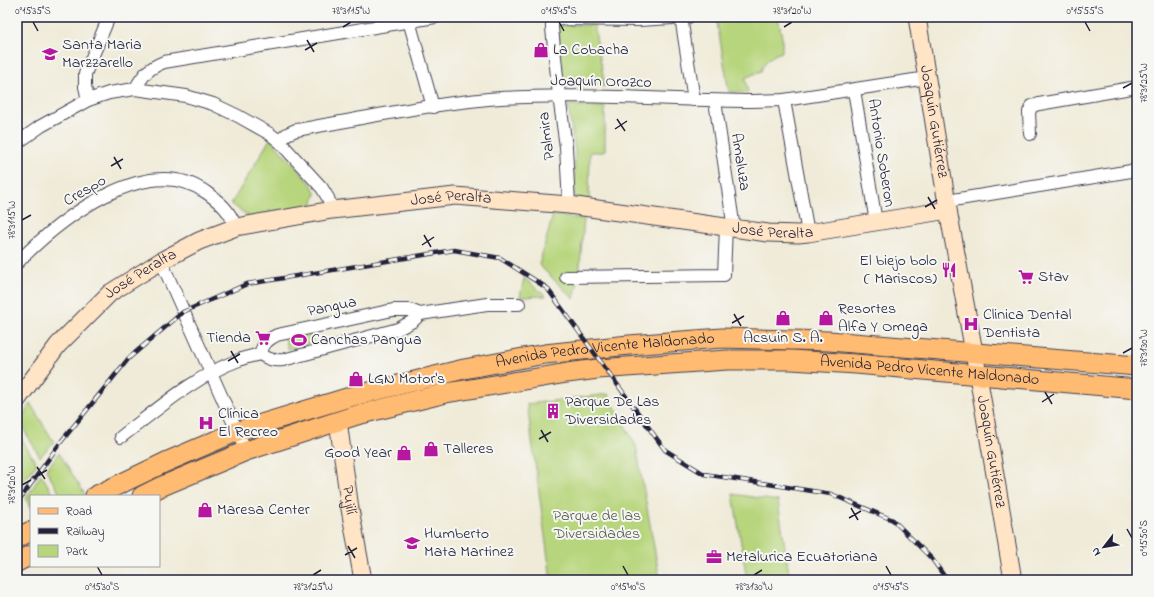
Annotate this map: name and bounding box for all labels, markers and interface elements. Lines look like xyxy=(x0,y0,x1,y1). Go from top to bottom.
text: 0°15'35"S xyxy=(15,4,51,19)
text: 78°31'15"W xyxy=(332,4,370,19)
text: 0°15'45"S xyxy=(541,4,577,19)
text: 78°31'20"W xyxy=(773,4,811,19)
text: 0°15'55"S xyxy=(1066,4,1104,19)
place label: Santa Maria Marzzarello xyxy=(62,33,142,75)
place label: La Cobacha xyxy=(553,38,629,62)
shop icon: La Cobacha xyxy=(532,41,550,59)
school or university icon: Santa Maria Marzzarello xyxy=(41,45,59,63)
text: 78°31'25"W xyxy=(1137,63,1152,103)
street label: Joaquín Gutiérrez xyxy=(913,64,955,180)
street label: Joaquín Orozco xyxy=(550,69,652,95)
street label: Antonio Soberon xyxy=(861,97,901,209)
street label: Palmira xyxy=(532,110,562,162)
street label: Amaluza xyxy=(724,131,756,193)
street label: Crespo xyxy=(59,169,111,213)
street label: José Peralta xyxy=(409,184,492,213)
text: 78°31'15"W xyxy=(5,201,20,239)
street label: José Peralta xyxy=(731,216,815,246)
street label: José Peralta xyxy=(98,243,181,305)
place label: El biejo bolo ( Mariscos) xyxy=(859,249,937,291)
restaurant icon: El biejo bolo ( Mariscos) xyxy=(940,261,958,279)
place label: Stav xyxy=(1038,265,1069,289)
supermarket icon: Stav xyxy=(1017,268,1035,286)
street label: Pangua xyxy=(305,290,359,324)
place label: Resortes Alfa Y Omega xyxy=(838,297,928,339)
place label: Clinica Dental Dentista xyxy=(982,303,1072,345)
shop icon: Acsuin S. A. xyxy=(774,309,792,327)
shop icon: Resortes Alfa Y Omega xyxy=(817,309,835,327)
hospital icon: Clinica Dental Dentista xyxy=(962,315,980,333)
place label: Tienda xyxy=(206,326,251,350)
place label: Acsuin S. A. xyxy=(743,326,823,350)
street label: Avenida Pedro Vicente Maldonado xyxy=(494,327,715,375)
place label: Canchas Pangua xyxy=(311,328,422,352)
supermarket icon: Tienda xyxy=(254,329,272,347)
text: 78°31'30"W xyxy=(1137,329,1152,367)
sports icon: Canchas Pangua xyxy=(290,331,308,349)
street label: Avenida Pedro Vicente Maldonado xyxy=(819,350,1040,392)
place label: LGN Motor's xyxy=(368,367,445,391)
shop icon: LGN Motor's xyxy=(347,370,365,388)
place label: Parque De Las Diversidades xyxy=(564,390,659,432)
street label: Joaquín Gutiérrez xyxy=(970,394,1013,510)
place label: Clínica El Recreo xyxy=(218,402,278,444)
building icon: Parque De Las Diversidades xyxy=(544,402,562,420)
hospital icon: Clínica El Recreo xyxy=(197,414,215,432)
place label: Talleres xyxy=(443,437,494,461)
shop icon: Talleres xyxy=(422,440,440,458)
place label: Good Year xyxy=(324,441,392,465)
shop icon: Good Year xyxy=(395,444,413,462)
text: 78°31'20"W xyxy=(5,466,20,504)
street label: Pujilí xyxy=(335,484,363,517)
legend xyxy=(30,495,160,567)
place label: Maresa Center xyxy=(217,498,310,522)
shop icon: Maresa Center xyxy=(196,501,214,519)
text: Road xyxy=(66,503,92,521)
park label: Parque de las Diversidades xyxy=(553,504,641,546)
text: 0°15'50"S xyxy=(1137,520,1152,556)
place label: Humberto Mata Martinez xyxy=(424,522,514,564)
text: Railway xyxy=(66,523,105,542)
north arrow xyxy=(1084,527,1124,567)
school or university icon: Humberto Mata Martinez xyxy=(403,534,421,552)
text: Park xyxy=(66,543,88,561)
text: N xyxy=(1088,544,1105,559)
place label: Metalurica Ecuatoriana xyxy=(726,545,878,569)
office icon: Metalurica Ecuatoriana xyxy=(705,548,723,566)
text: 0°15'30"S xyxy=(85,580,120,595)
text: 78°31'25"W xyxy=(293,580,333,595)
text: 0°15'40"S xyxy=(611,580,646,595)
text: 78°31'30"W xyxy=(735,580,773,595)
text: 0°15'45"S xyxy=(873,580,909,595)

